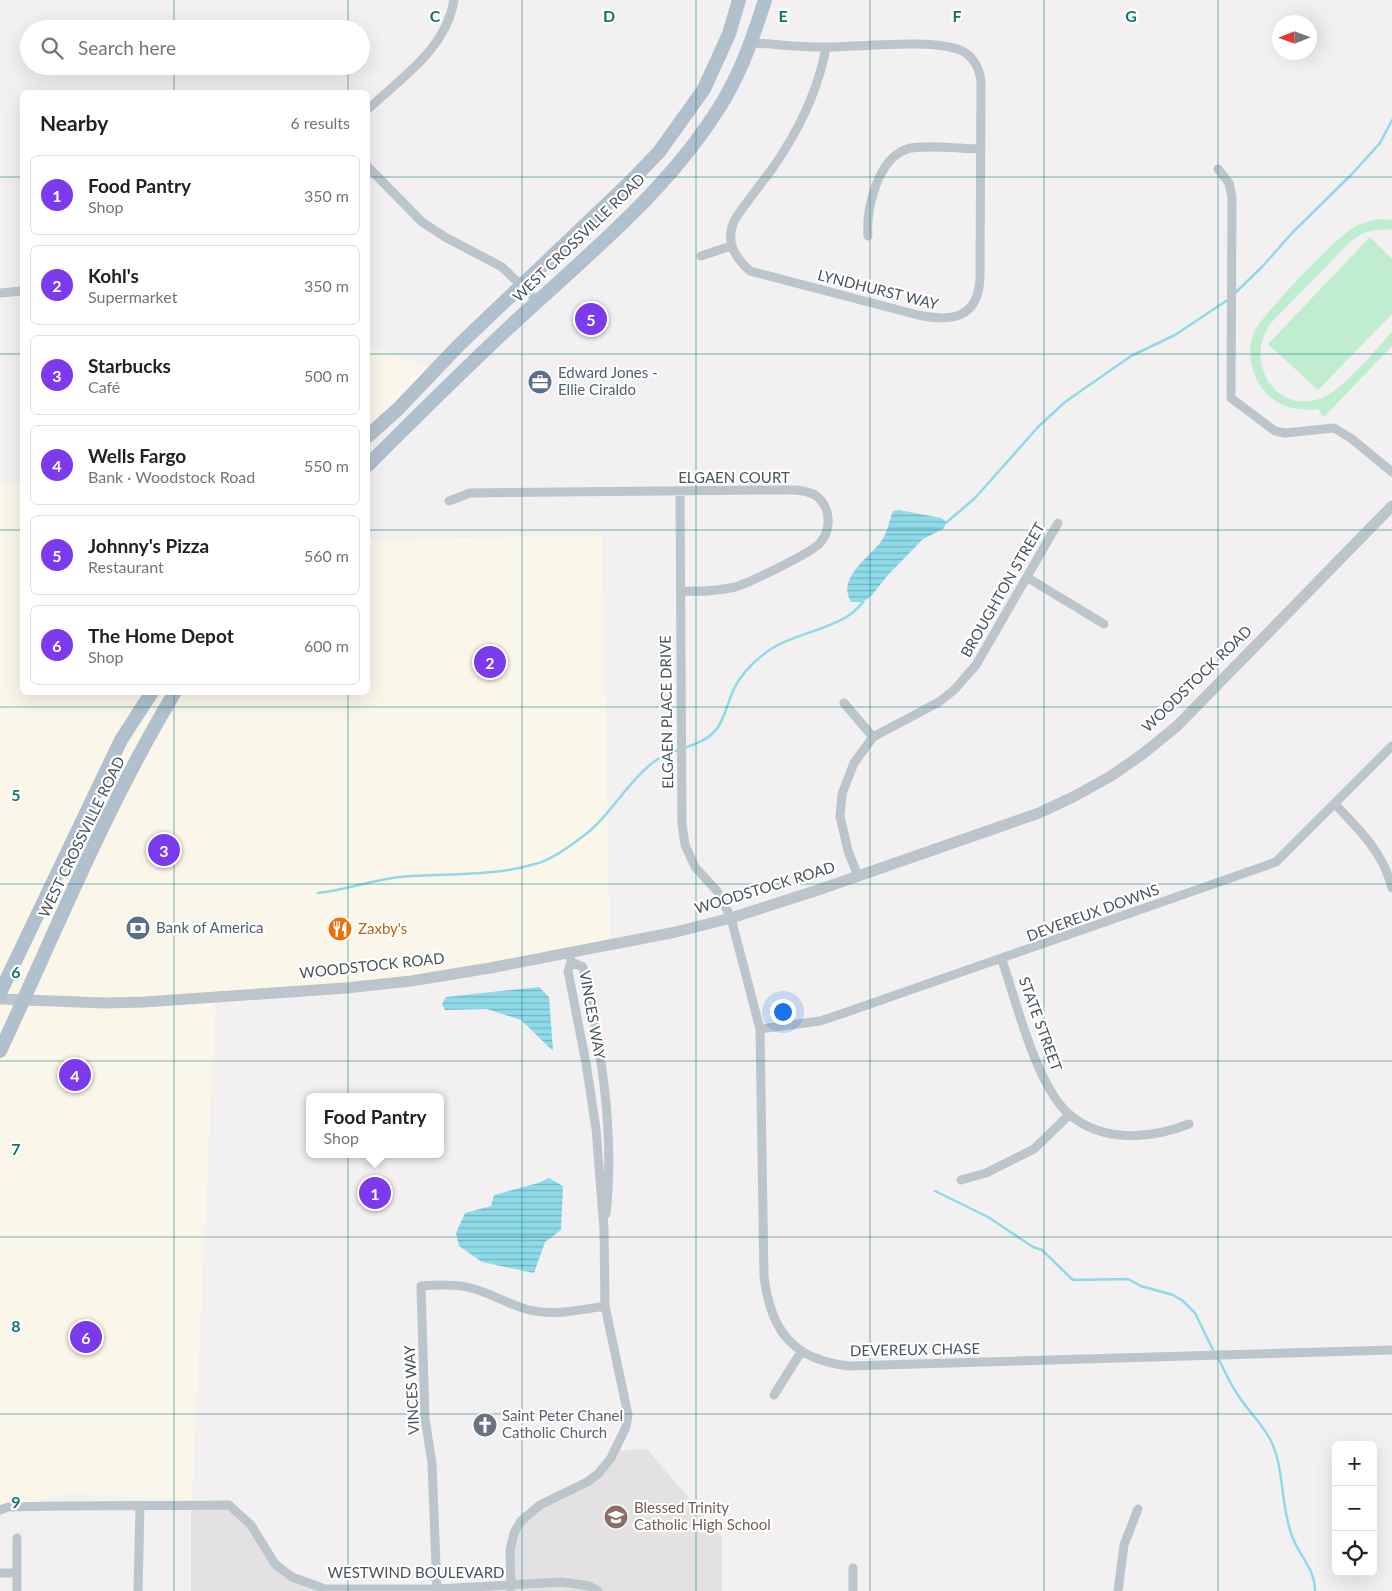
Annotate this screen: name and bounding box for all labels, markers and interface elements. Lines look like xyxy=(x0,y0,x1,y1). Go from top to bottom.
text: C xyxy=(430,6,441,25)
text: D xyxy=(603,6,615,25)
text: E xyxy=(778,6,788,25)
text: F xyxy=(952,6,962,25)
text: G xyxy=(1125,6,1137,25)
north arrow xyxy=(1272,15,1317,60)
search box xyxy=(20,20,370,75)
icon: search xyxy=(38,34,66,62)
text: Search here xyxy=(78,36,176,59)
text: Nearby xyxy=(40,110,108,135)
text: 6 results xyxy=(290,113,350,132)
street label: WEST CROSSVILLE ROAD xyxy=(508,169,648,305)
text: Food Pantry xyxy=(88,174,191,197)
text: 1 xyxy=(52,186,62,205)
text: 350 m xyxy=(304,186,349,205)
text: Shop xyxy=(88,197,124,216)
text: Kohl's xyxy=(88,264,139,287)
street label: LYNDHURST WAY xyxy=(816,265,941,313)
text: 2 xyxy=(52,276,62,295)
text: 350 m xyxy=(304,276,349,295)
text: Supermarket xyxy=(88,287,177,306)
pin: 5 xyxy=(575,300,607,338)
text: Starbucks xyxy=(88,354,171,377)
place label: Edward Jones - Ellie Ciraldo xyxy=(558,363,658,398)
text: 3 xyxy=(52,366,62,385)
text: 500 m xyxy=(304,366,349,385)
office icon: Edward Jones - Ellie Ciraldo xyxy=(527,369,553,395)
text: Café xyxy=(88,377,120,396)
text: Wells Fargo xyxy=(88,444,186,467)
text: 4 xyxy=(52,456,62,475)
text: 550 m xyxy=(304,456,349,475)
text: Bank · Woodstock Road xyxy=(88,467,255,486)
street label: ELGAEN COURT xyxy=(678,468,790,486)
street label: BROUGHTON STREET xyxy=(956,519,1048,660)
text: Johnny's Pizza xyxy=(88,534,209,557)
text: 5 xyxy=(52,546,62,565)
text: 560 m xyxy=(304,546,349,565)
text: Restaurant xyxy=(88,557,164,576)
street label: WOODSTOCK ROAD xyxy=(1138,621,1255,735)
text: The Home Depot xyxy=(88,624,234,647)
street label: ELGAEN PLACE DRIVE xyxy=(656,635,676,789)
text: 6 xyxy=(52,636,62,655)
text: 600 m xyxy=(304,636,349,655)
pin: 2 xyxy=(474,643,506,681)
text: Shop xyxy=(88,647,124,666)
street label: WEST CROSSVILLE ROAD xyxy=(34,753,128,920)
text: 5 xyxy=(11,785,21,804)
pin: 3 xyxy=(148,831,180,869)
street label: WOODSTOCK ROAD xyxy=(692,857,837,917)
street label: DEVEREUX DOWNS xyxy=(1024,880,1161,944)
bank icon: Bank of America xyxy=(125,915,151,941)
restaurant icon: Zaxby's xyxy=(327,916,353,942)
place label: Bank of America xyxy=(156,918,264,936)
place label: Zaxby's xyxy=(358,919,407,937)
street label: WOODSTOCK ROAD xyxy=(299,948,445,982)
text: 6 xyxy=(11,962,21,981)
street label: VINCES WAY xyxy=(576,969,610,1061)
street label: STATE STREET xyxy=(1016,974,1066,1073)
your location xyxy=(770,999,796,1025)
pin: 4 xyxy=(59,1056,91,1094)
popup xyxy=(306,1093,444,1158)
text: Food Pantry xyxy=(324,1105,427,1128)
text: Shop xyxy=(324,1128,359,1147)
text: 7 xyxy=(11,1139,21,1158)
pin: 1 xyxy=(359,1174,391,1212)
text: 8 xyxy=(11,1316,21,1335)
pin: 6 xyxy=(70,1318,102,1356)
street label: DEVEREUX CHASE xyxy=(850,1339,980,1359)
street label: VINCES WAY xyxy=(400,1344,422,1435)
place label: Saint Peter Chanel Catholic Church xyxy=(502,1406,623,1441)
church icon: Saint Peter Chanel Catholic Church xyxy=(472,1412,498,1438)
map controls xyxy=(1332,1441,1377,1576)
button: + xyxy=(1332,1441,1377,1486)
button: − xyxy=(1332,1486,1377,1531)
text: 9 xyxy=(11,1492,21,1511)
place label: Blessed Trinity Catholic High School xyxy=(634,1498,771,1533)
school or university icon: Blessed Trinity Catholic High School xyxy=(603,1504,629,1530)
button: locate xyxy=(1332,1531,1377,1576)
street label: WESTWIND BOULEVARD xyxy=(327,1563,505,1581)

